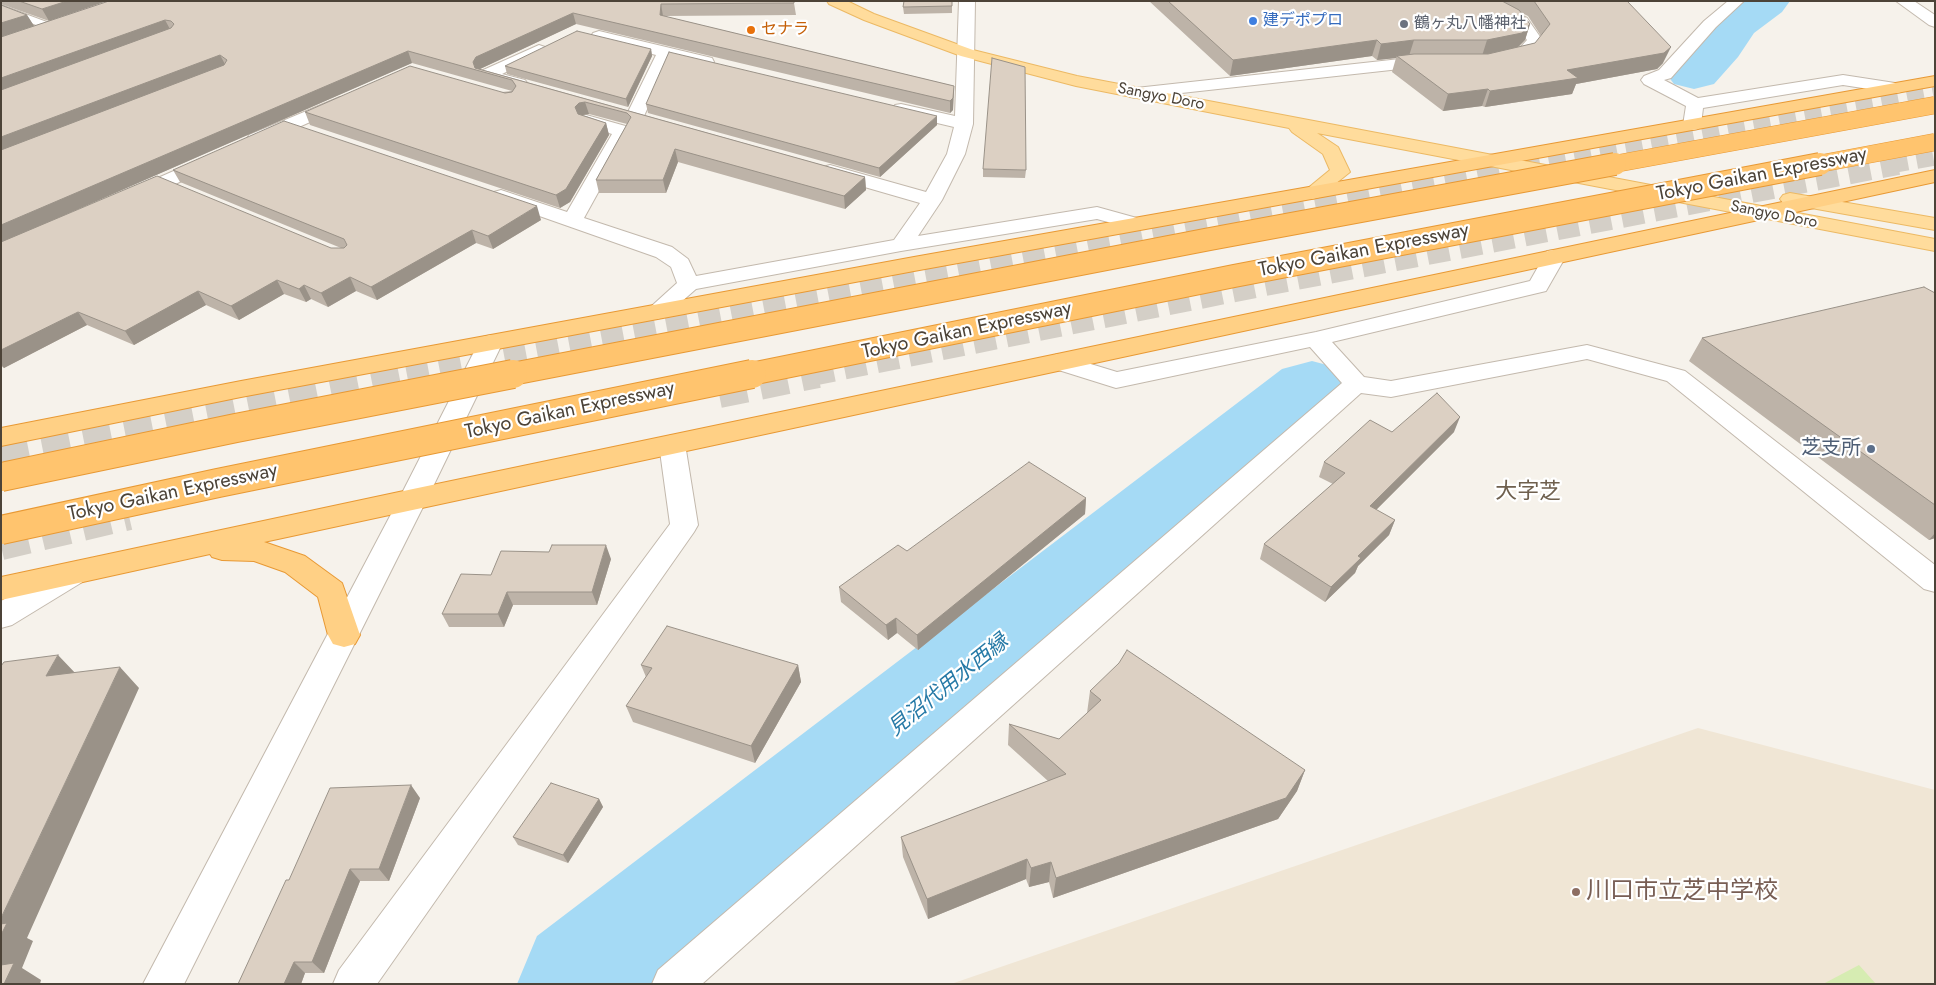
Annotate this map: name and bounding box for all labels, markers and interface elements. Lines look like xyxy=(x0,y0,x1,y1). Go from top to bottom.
place label: 建デポプロ xyxy=(1263,11,1343,31)
place label: 鶴ヶ丸八幡神社 xyxy=(1414,14,1526,34)
marker: 建デポプロ xyxy=(1247,15,1259,27)
marker: 鶴ヶ丸八幡神社 xyxy=(1398,18,1410,30)
place label: セナラ xyxy=(761,20,809,40)
marker: セナラ xyxy=(745,24,757,36)
street label: Sangyo Doro xyxy=(1116,79,1206,115)
street label: Tokyo Gaikan Expressway xyxy=(1655,143,1869,207)
street label: Sangyo Doro xyxy=(1729,197,1819,233)
street label: Tokyo Gaikan Expressway xyxy=(1257,219,1471,283)
street label: Tokyo Gaikan Expressway xyxy=(860,297,1074,365)
street label: Tokyo Gaikan Expressway xyxy=(463,377,677,445)
place label: 芝支所 xyxy=(1801,437,1861,461)
marker: 芝支所 xyxy=(1865,443,1877,455)
street label: Tokyo Gaikan Expressway xyxy=(66,459,280,527)
district label: 大字芝 xyxy=(1495,480,1561,506)
water label: 見沼代用水西縁 xyxy=(884,630,1014,742)
place label: 川口市立芝中学校 xyxy=(1586,878,1778,906)
marker: 川口市立芝中学校 xyxy=(1570,886,1582,898)

